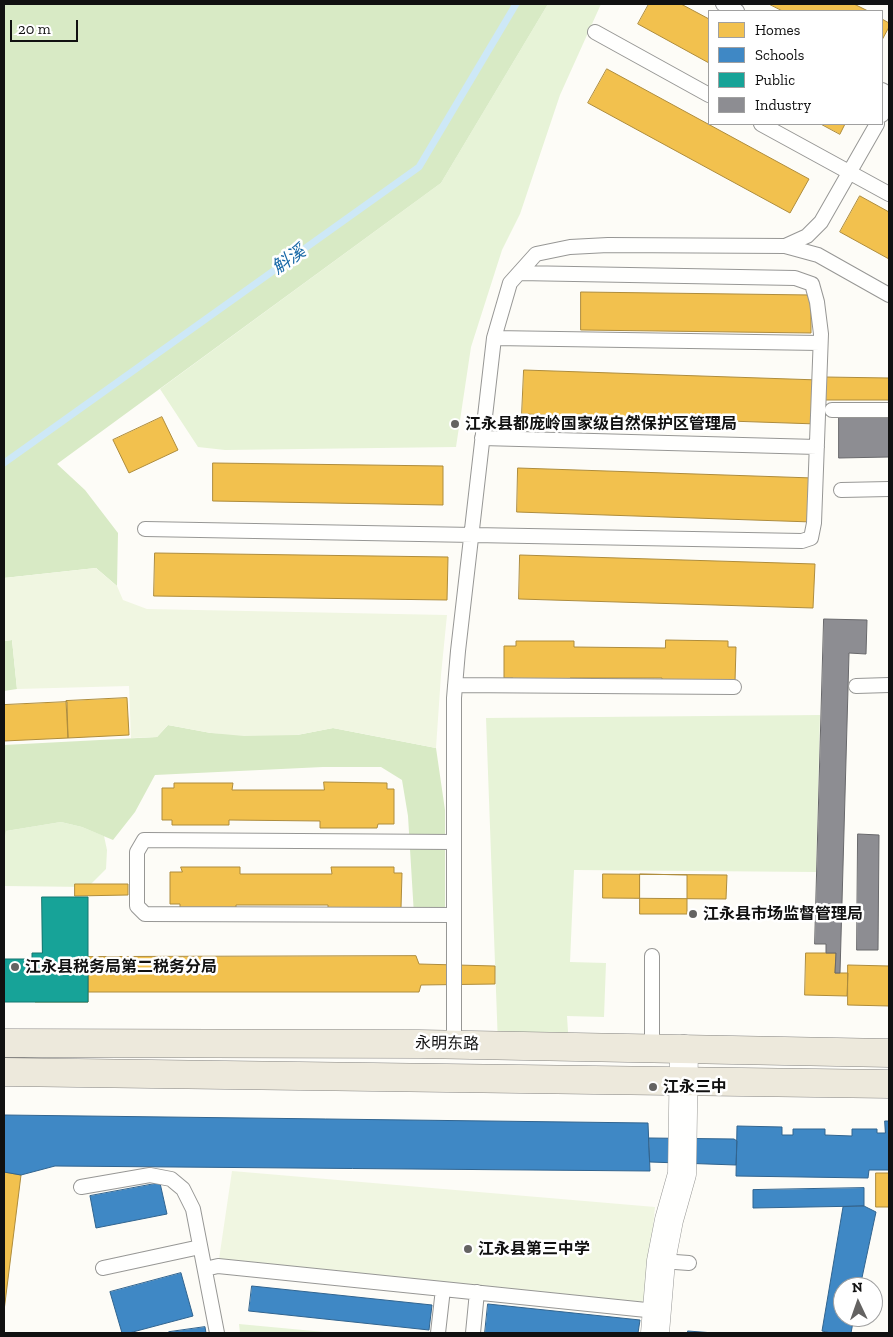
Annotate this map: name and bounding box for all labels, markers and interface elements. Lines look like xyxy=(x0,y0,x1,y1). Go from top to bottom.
scale bar xyxy=(12,10,80,42)
legend xyxy=(708,10,883,125)
text: 20 m xyxy=(18,20,51,38)
text: Homes xyxy=(755,21,800,39)
text: Schools xyxy=(755,46,804,64)
text: Public xyxy=(755,71,795,89)
text: Industry xyxy=(755,96,811,114)
water label: 斛溪 xyxy=(268,241,310,279)
place label: 江永县都庞岭国家级自然保护区管理局 xyxy=(465,414,737,434)
marker: 江永县都庞岭国家级自然保护区管理局 xyxy=(449,418,461,430)
place label: 江永县市场监督管理局 xyxy=(703,904,863,924)
marker: 江永县市场监督管理局 xyxy=(687,908,699,920)
place label: 江永县税务局第二税务分局 xyxy=(25,957,217,977)
marker: 江永县税务局第二税务分局 xyxy=(9,961,21,973)
street label: 永明东路 xyxy=(415,1034,479,1054)
place label: 江永三中 xyxy=(663,1077,727,1097)
marker: 江永三中 xyxy=(647,1081,659,1093)
place label: 江永县第三中学 xyxy=(478,1239,590,1259)
marker: 江永县第三中学 xyxy=(462,1243,474,1255)
north arrow xyxy=(833,1277,883,1327)
text: N xyxy=(851,1279,863,1296)

